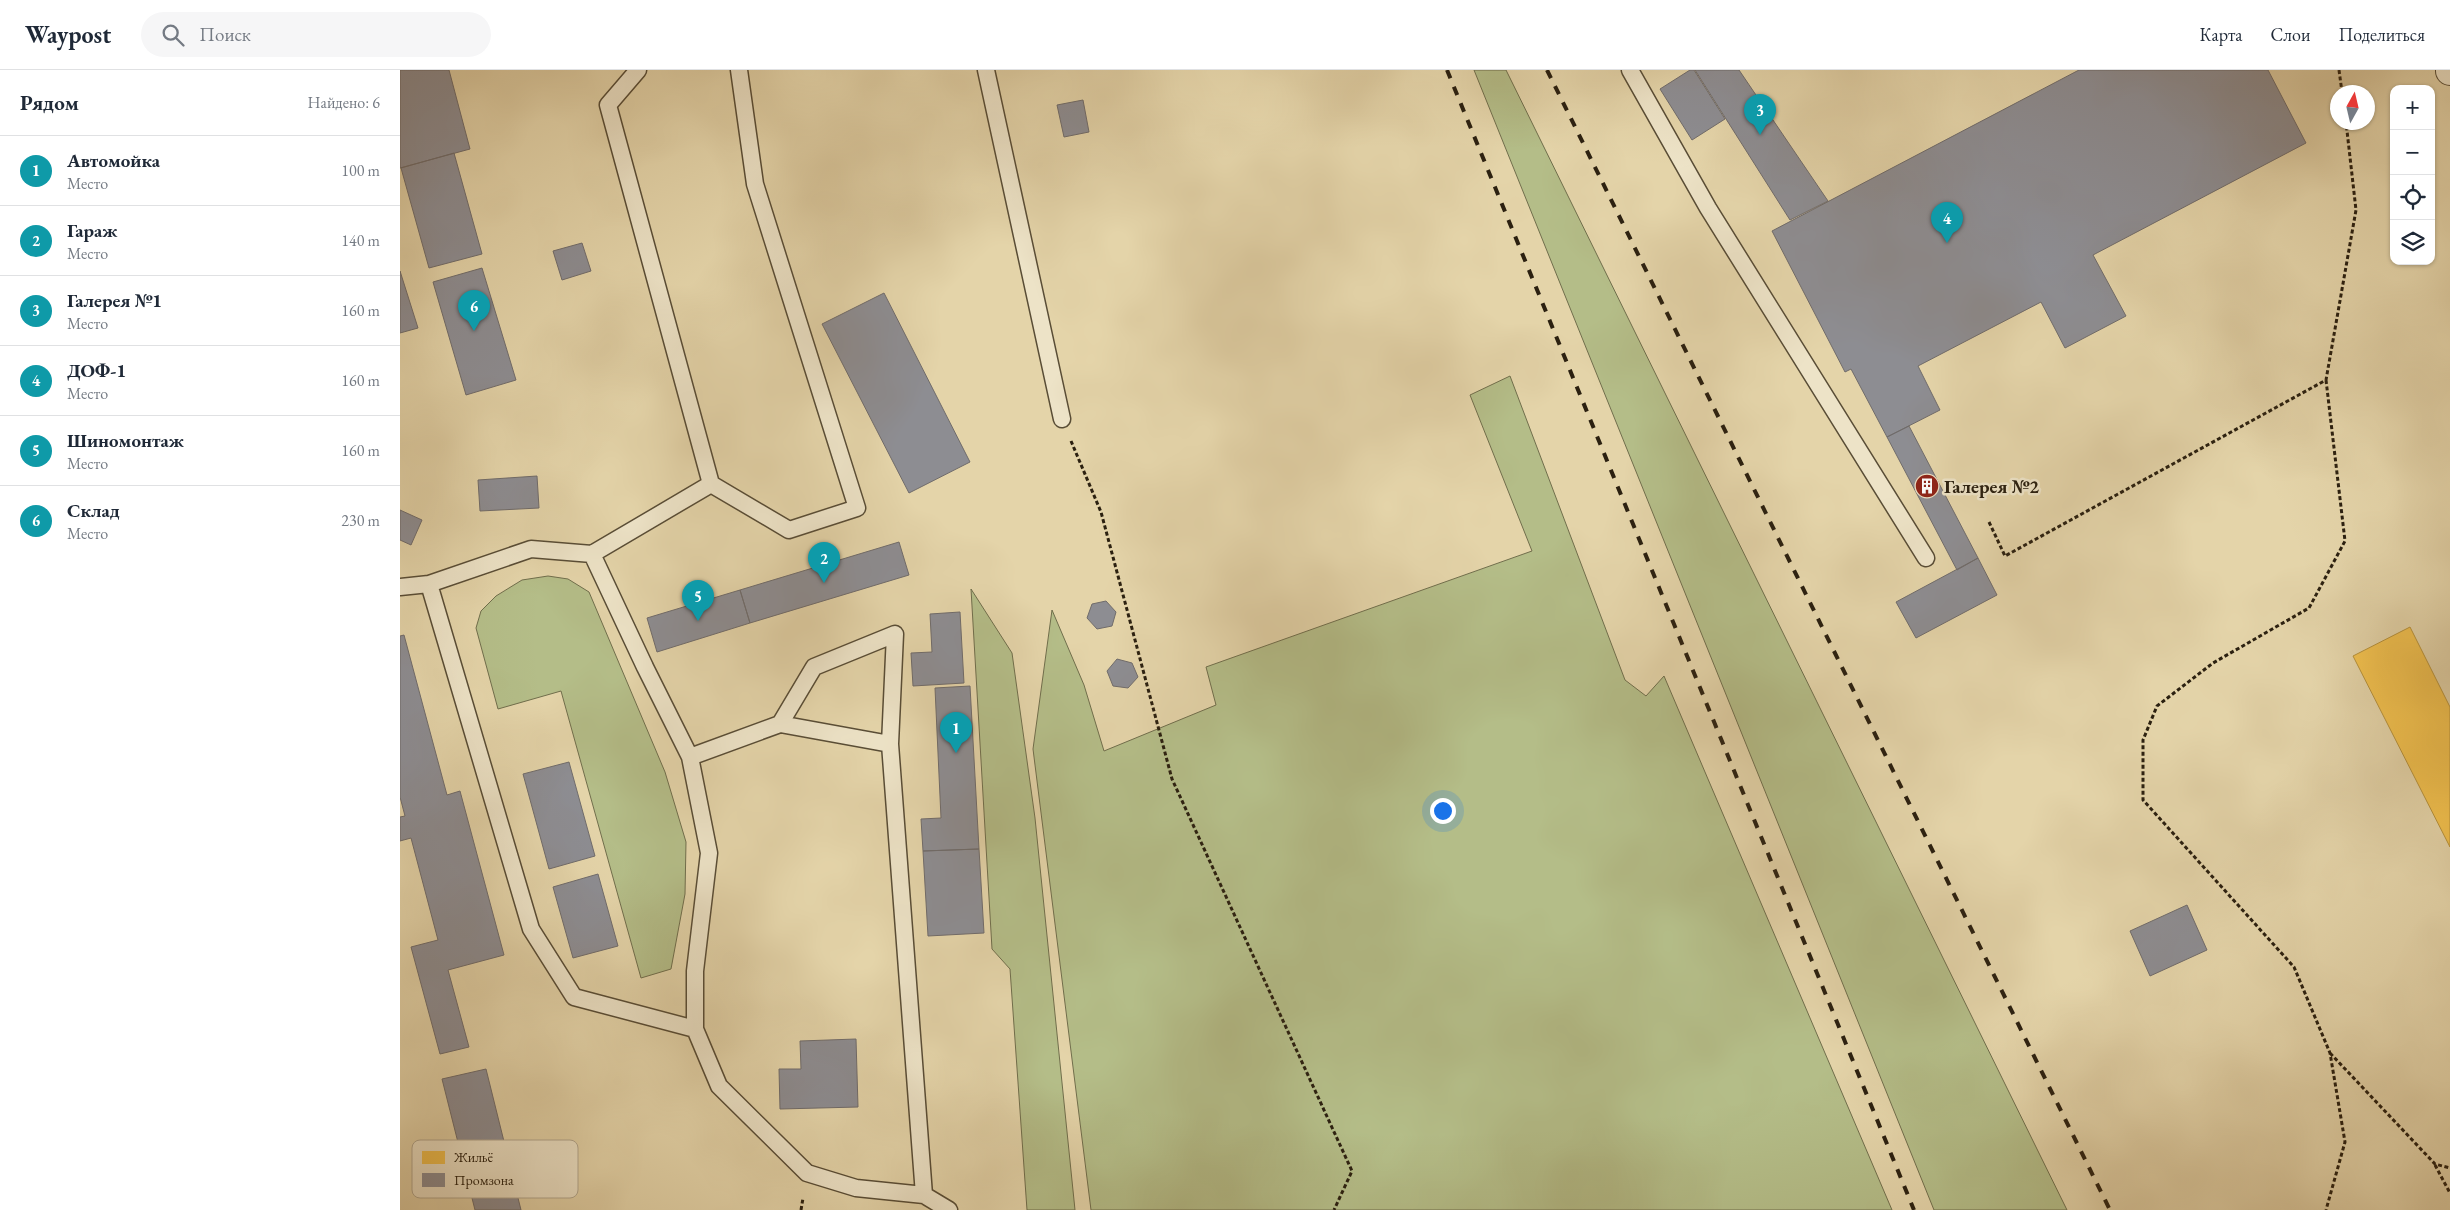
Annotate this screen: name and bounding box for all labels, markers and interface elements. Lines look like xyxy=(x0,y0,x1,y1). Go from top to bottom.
search box xyxy=(141,12,491,57)
text: Waypost xyxy=(25,19,111,50)
icon: search xyxy=(159,21,187,49)
text: Поиск xyxy=(199,22,251,47)
text: Карта xyxy=(2200,23,2243,46)
text: Слои xyxy=(2271,23,2310,46)
text: Поделиться xyxy=(2338,23,2425,46)
north arrow xyxy=(2330,85,2375,130)
map controls xyxy=(2390,85,2435,265)
button: + xyxy=(2390,85,2435,130)
text: Рядом xyxy=(20,89,79,116)
text: Найдено: 6 xyxy=(308,92,380,113)
pin: 3 xyxy=(1744,94,1776,135)
button: − xyxy=(2390,130,2435,175)
text: Автомойка xyxy=(67,148,160,173)
text: 1 xyxy=(32,160,40,181)
text: 100 m xyxy=(341,160,380,181)
text: Место xyxy=(67,173,108,194)
button: locate xyxy=(2390,175,2435,220)
pin: 4 xyxy=(1931,202,1963,243)
text: Гараж xyxy=(67,218,118,243)
button: layers xyxy=(2390,220,2435,265)
text: 2 xyxy=(32,230,40,251)
text: 140 m xyxy=(341,230,380,251)
text: Место xyxy=(67,243,108,264)
text: Галерея №1 xyxy=(67,288,162,313)
pin: 6 xyxy=(458,290,490,331)
text: 3 xyxy=(32,300,40,321)
text: 160 m xyxy=(341,300,380,321)
text: Место xyxy=(67,313,108,334)
text: ДОФ-1 xyxy=(67,358,126,383)
text: 4 xyxy=(32,370,40,391)
text: 160 m xyxy=(341,370,380,391)
text: Место xyxy=(67,383,108,404)
text: Шиномонтаж xyxy=(67,428,184,453)
text: 5 xyxy=(32,440,40,461)
text: 160 m xyxy=(341,440,380,461)
text: Место xyxy=(67,453,108,474)
building icon: Галерея №2 xyxy=(1914,473,1940,499)
place label: Галерея №2 xyxy=(1944,474,2039,499)
text: Склад xyxy=(67,498,120,523)
text: 6 xyxy=(32,510,40,531)
text: 230 m xyxy=(341,510,380,531)
text: Место xyxy=(67,523,108,544)
pin: 2 xyxy=(808,542,840,583)
pin: 5 xyxy=(682,580,714,621)
pin: 1 xyxy=(940,712,972,753)
your location xyxy=(1430,798,1456,824)
legend xyxy=(412,1140,578,1198)
text: Жильё xyxy=(453,1148,494,1166)
text: Промзона xyxy=(454,1171,514,1189)

